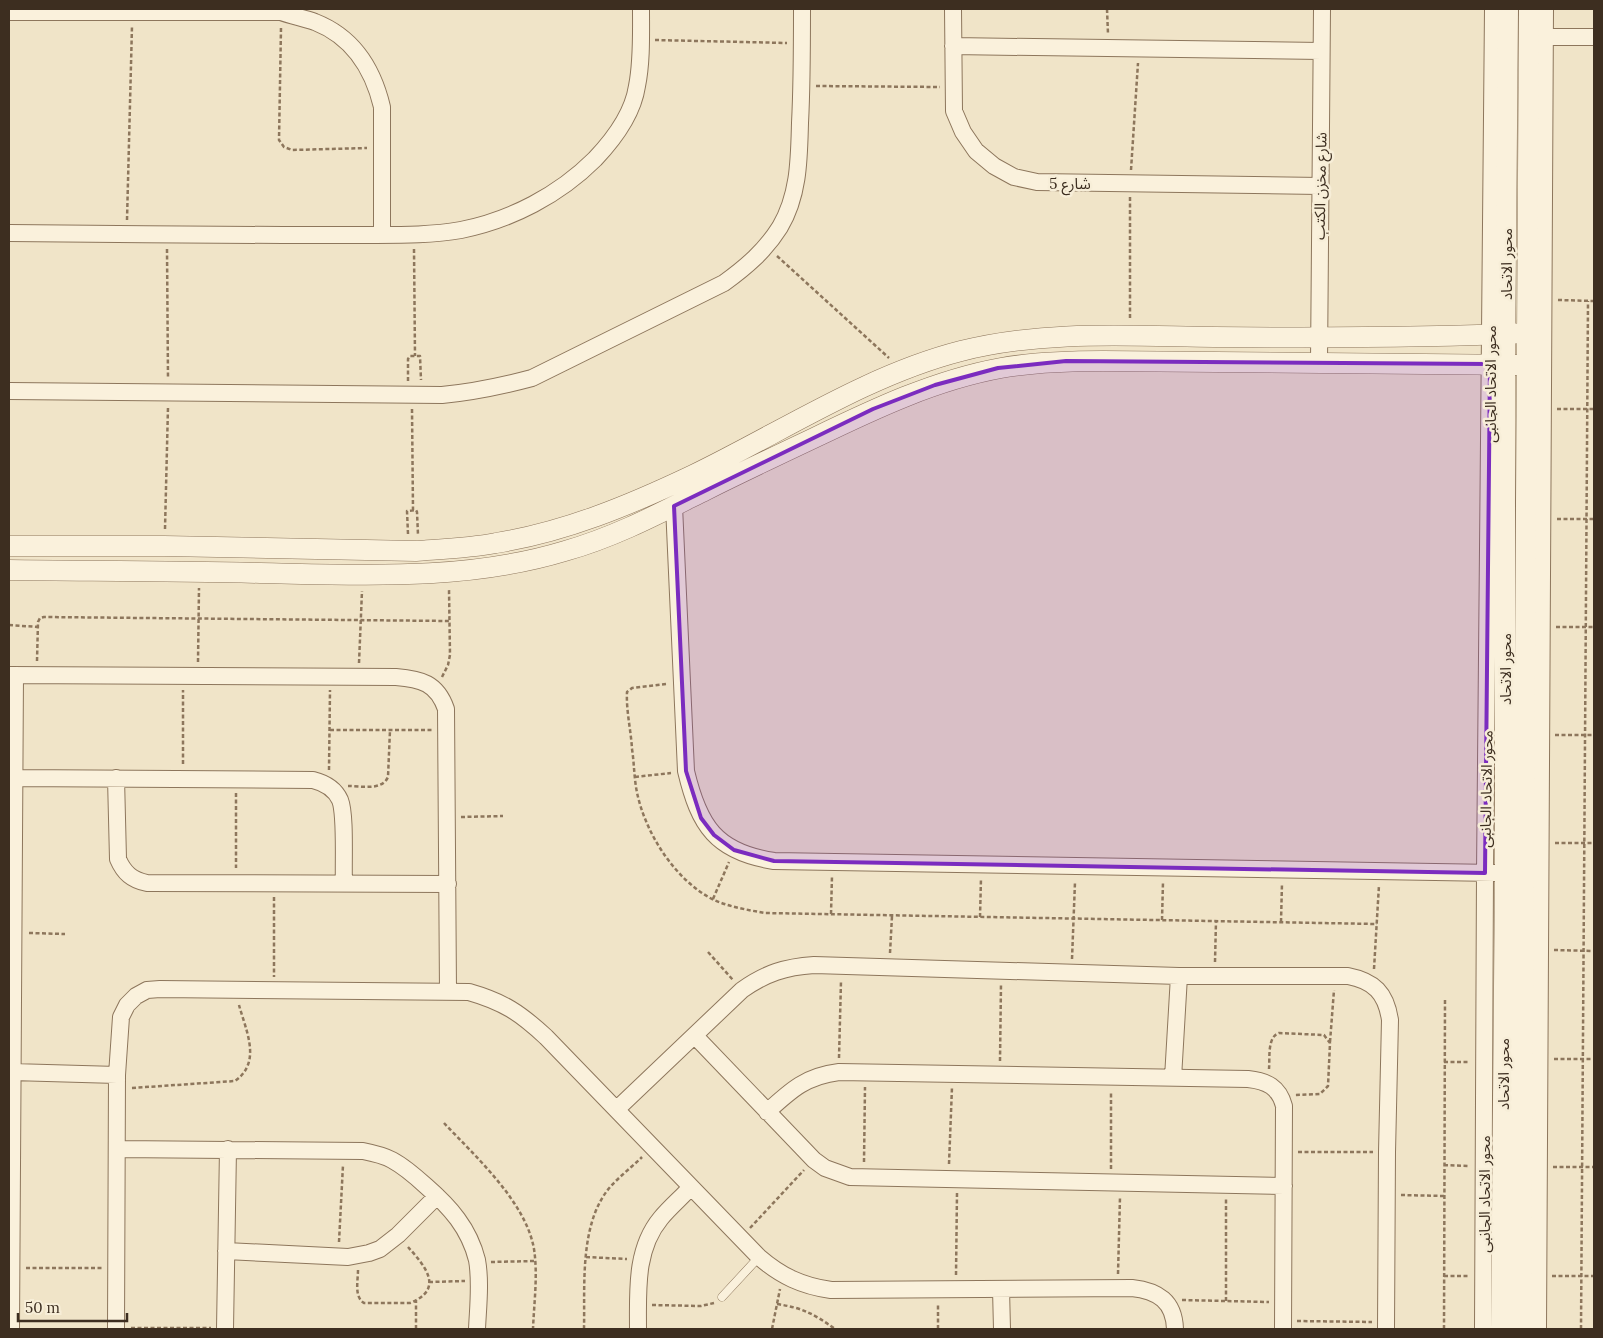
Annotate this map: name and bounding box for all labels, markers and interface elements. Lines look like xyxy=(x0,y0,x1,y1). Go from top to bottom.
street label: شارع مخزن الكتب xyxy=(1310,132,1333,240)
street label: شارع 5 xyxy=(1049,174,1091,196)
street label: محور الاتحاد xyxy=(1497,228,1516,300)
street label: محور الاتحاد الجانبى xyxy=(1481,325,1500,443)
street label: محور الاتحاد xyxy=(1496,633,1515,705)
street label: محور الاتحاد الجانبى xyxy=(1475,730,1497,848)
street label: محور الاتحاد xyxy=(1494,1038,1513,1110)
street label: محور الاتحاد الجانبى xyxy=(1475,1135,1494,1253)
scale bar xyxy=(18,1290,126,1322)
text: 50 m xyxy=(25,1298,60,1317)

